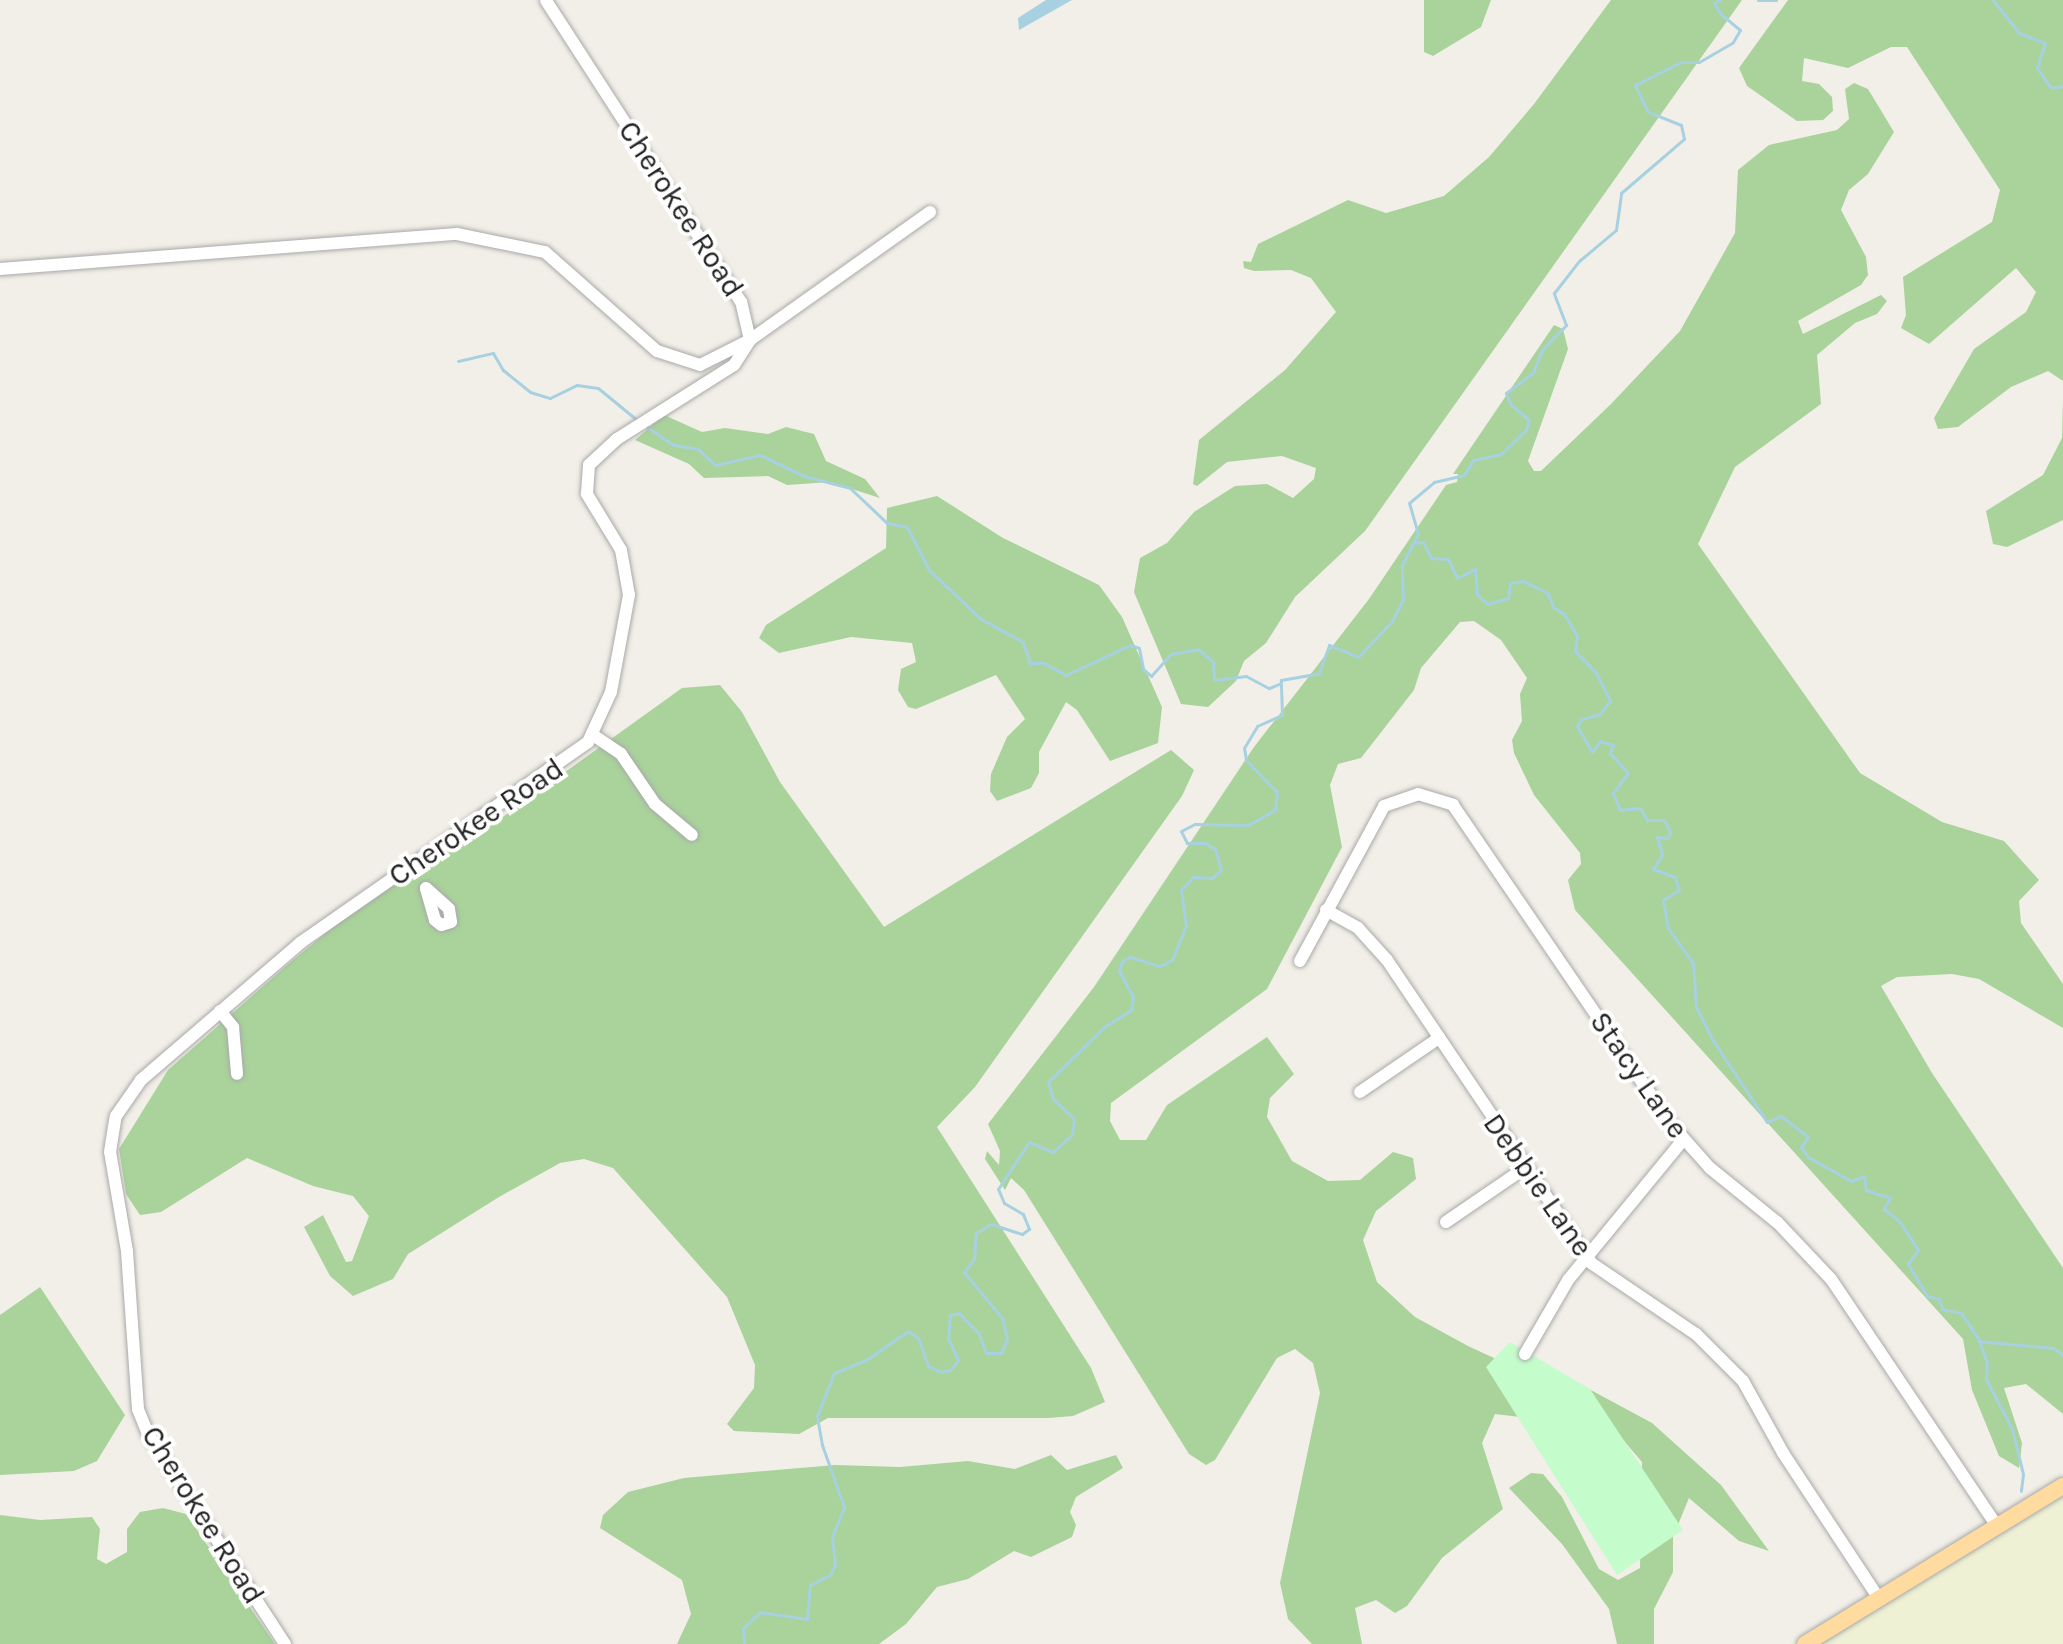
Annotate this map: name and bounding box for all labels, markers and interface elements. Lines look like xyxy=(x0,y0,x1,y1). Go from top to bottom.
street label: Cherokee Road xyxy=(611,114,751,304)
street label: Cherokee Road xyxy=(382,750,570,894)
street label: Stacy Lane xyxy=(1582,1005,1696,1145)
street label: Debbie Lane xyxy=(1476,1107,1600,1263)
street label: Cherokee Road xyxy=(134,1419,272,1611)

